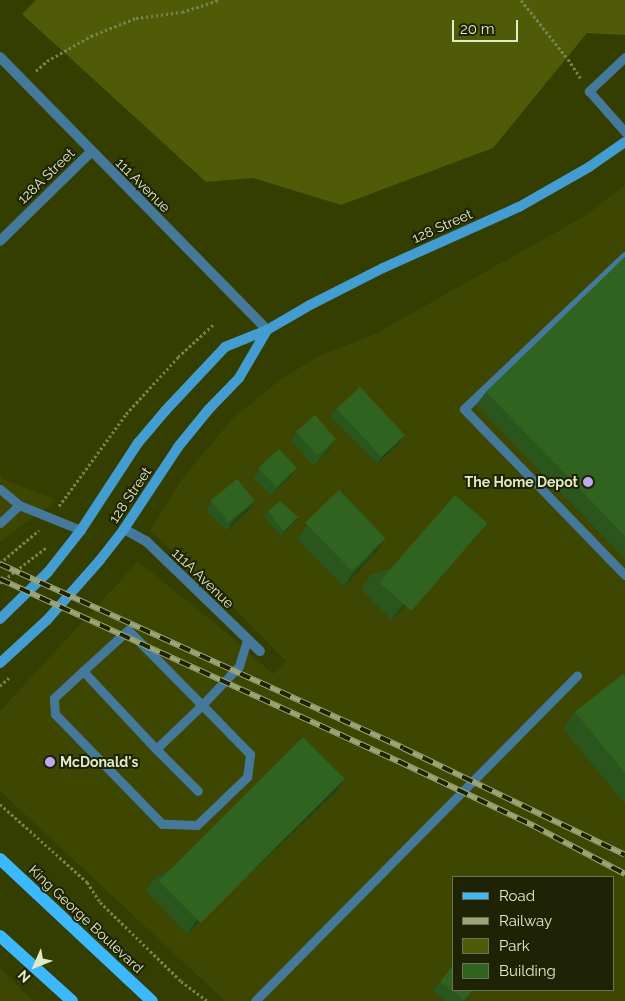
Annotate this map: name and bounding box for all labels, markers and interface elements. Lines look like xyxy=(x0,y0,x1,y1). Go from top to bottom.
scale bar xyxy=(455,10,521,42)
text: 20 m xyxy=(460,20,495,38)
street label: 128A Street xyxy=(14,144,78,208)
street label: 111 Avenue xyxy=(112,154,174,216)
street label: 128 Street xyxy=(409,205,475,247)
street label: 128 Street xyxy=(105,464,155,526)
place label: The Home Depot xyxy=(465,474,578,490)
marker: The Home Depot xyxy=(582,476,594,488)
street label: 111A Avenue xyxy=(168,544,238,612)
place label: McDonald's xyxy=(60,754,138,770)
marker: McDonald's xyxy=(44,756,56,768)
street label: King George Boulevard xyxy=(25,862,147,976)
legend xyxy=(452,876,615,991)
text: Road xyxy=(499,887,535,905)
text: Railway xyxy=(499,912,552,930)
text: Park xyxy=(499,937,530,955)
north arrow xyxy=(10,941,60,991)
text: Building xyxy=(499,962,556,980)
text: N xyxy=(15,967,34,986)

